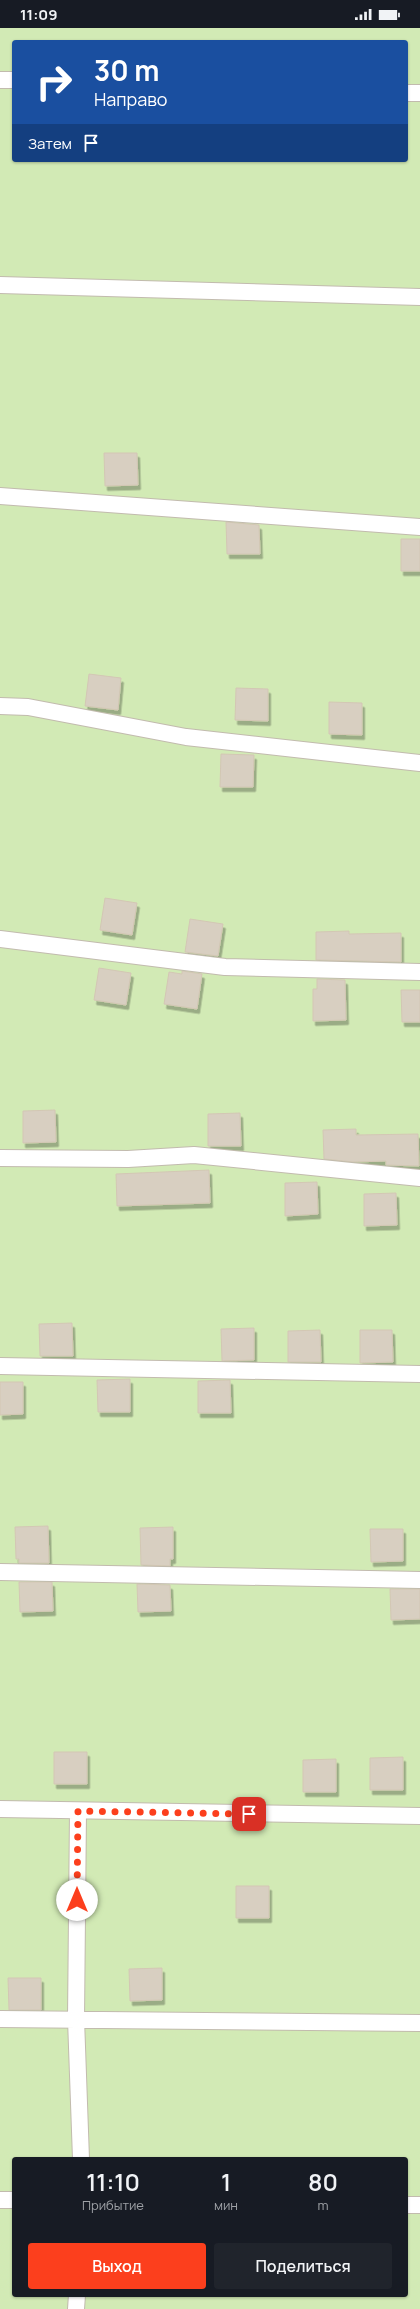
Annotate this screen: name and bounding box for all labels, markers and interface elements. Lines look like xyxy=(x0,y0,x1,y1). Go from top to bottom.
text: 11:09 xyxy=(20,4,57,25)
text: 30 m xyxy=(94,51,159,89)
icon: right xyxy=(28,56,80,108)
text: Направо xyxy=(94,87,168,111)
icon: arrive xyxy=(80,132,102,154)
text: Затем xyxy=(28,133,72,154)
pin xyxy=(232,1797,266,1831)
icon: arrive xyxy=(238,1803,260,1825)
position arrow xyxy=(56,1879,98,1921)
text: 11:10 xyxy=(86,2165,140,2198)
text: 1 xyxy=(221,2165,231,2198)
text: 80 xyxy=(308,2165,338,2198)
text: Прибытие xyxy=(82,2196,144,2214)
text: мин xyxy=(214,2196,238,2214)
text: m xyxy=(317,2196,329,2214)
button: Выход xyxy=(28,2243,206,2289)
button: Поделиться xyxy=(214,2243,392,2289)

